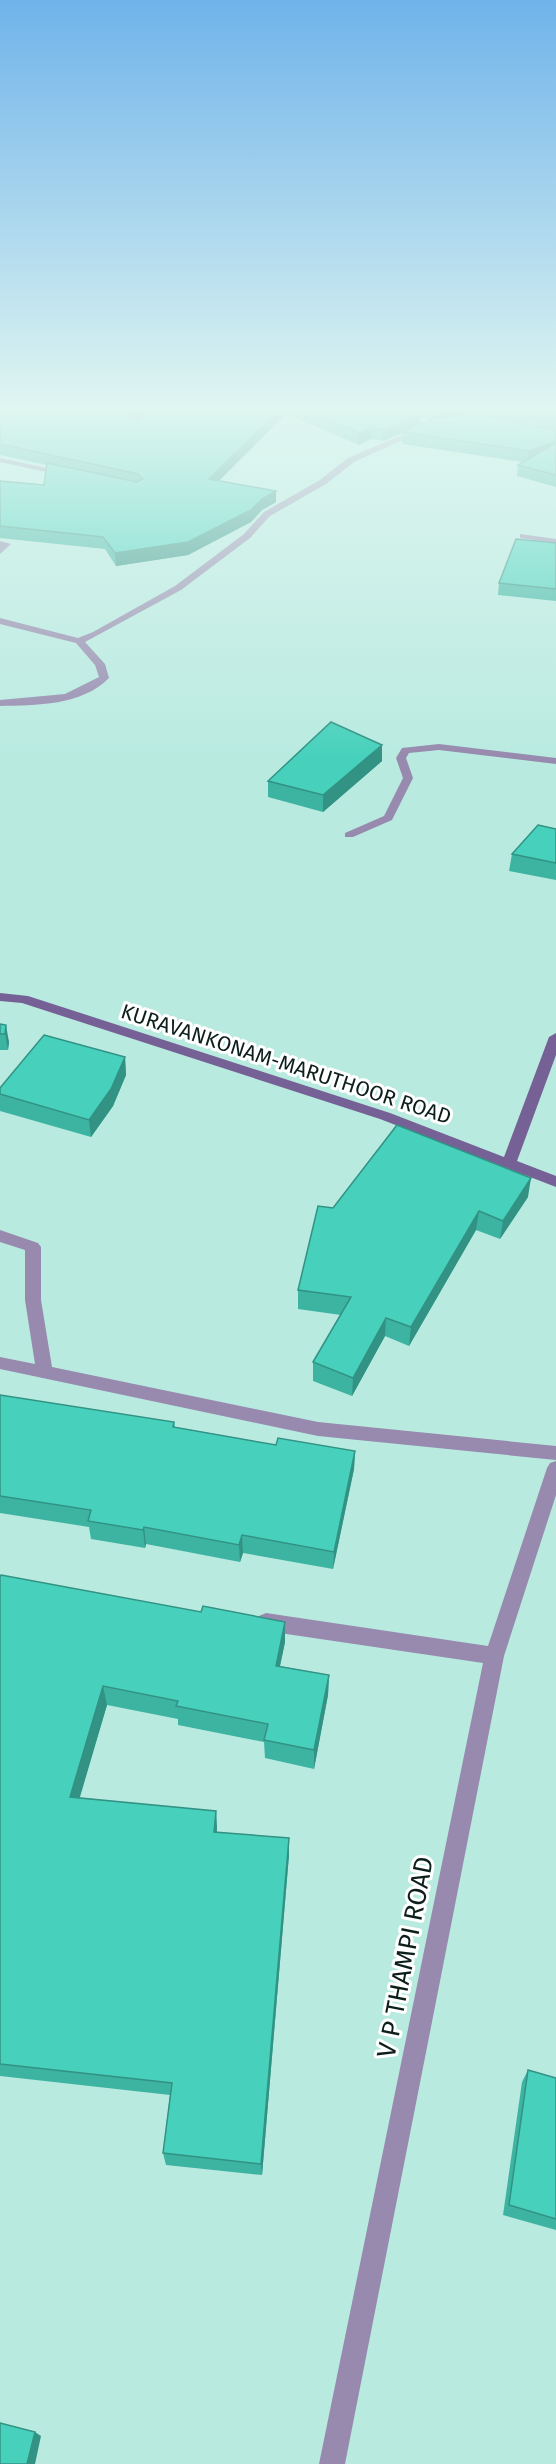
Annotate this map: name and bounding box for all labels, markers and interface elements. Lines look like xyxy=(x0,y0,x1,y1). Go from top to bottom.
street label: KURAVANKONAM-MARUTHOOR ROAD xyxy=(118,998,454,1130)
street label: V P THAMPI ROAD xyxy=(371,1854,440,2060)

